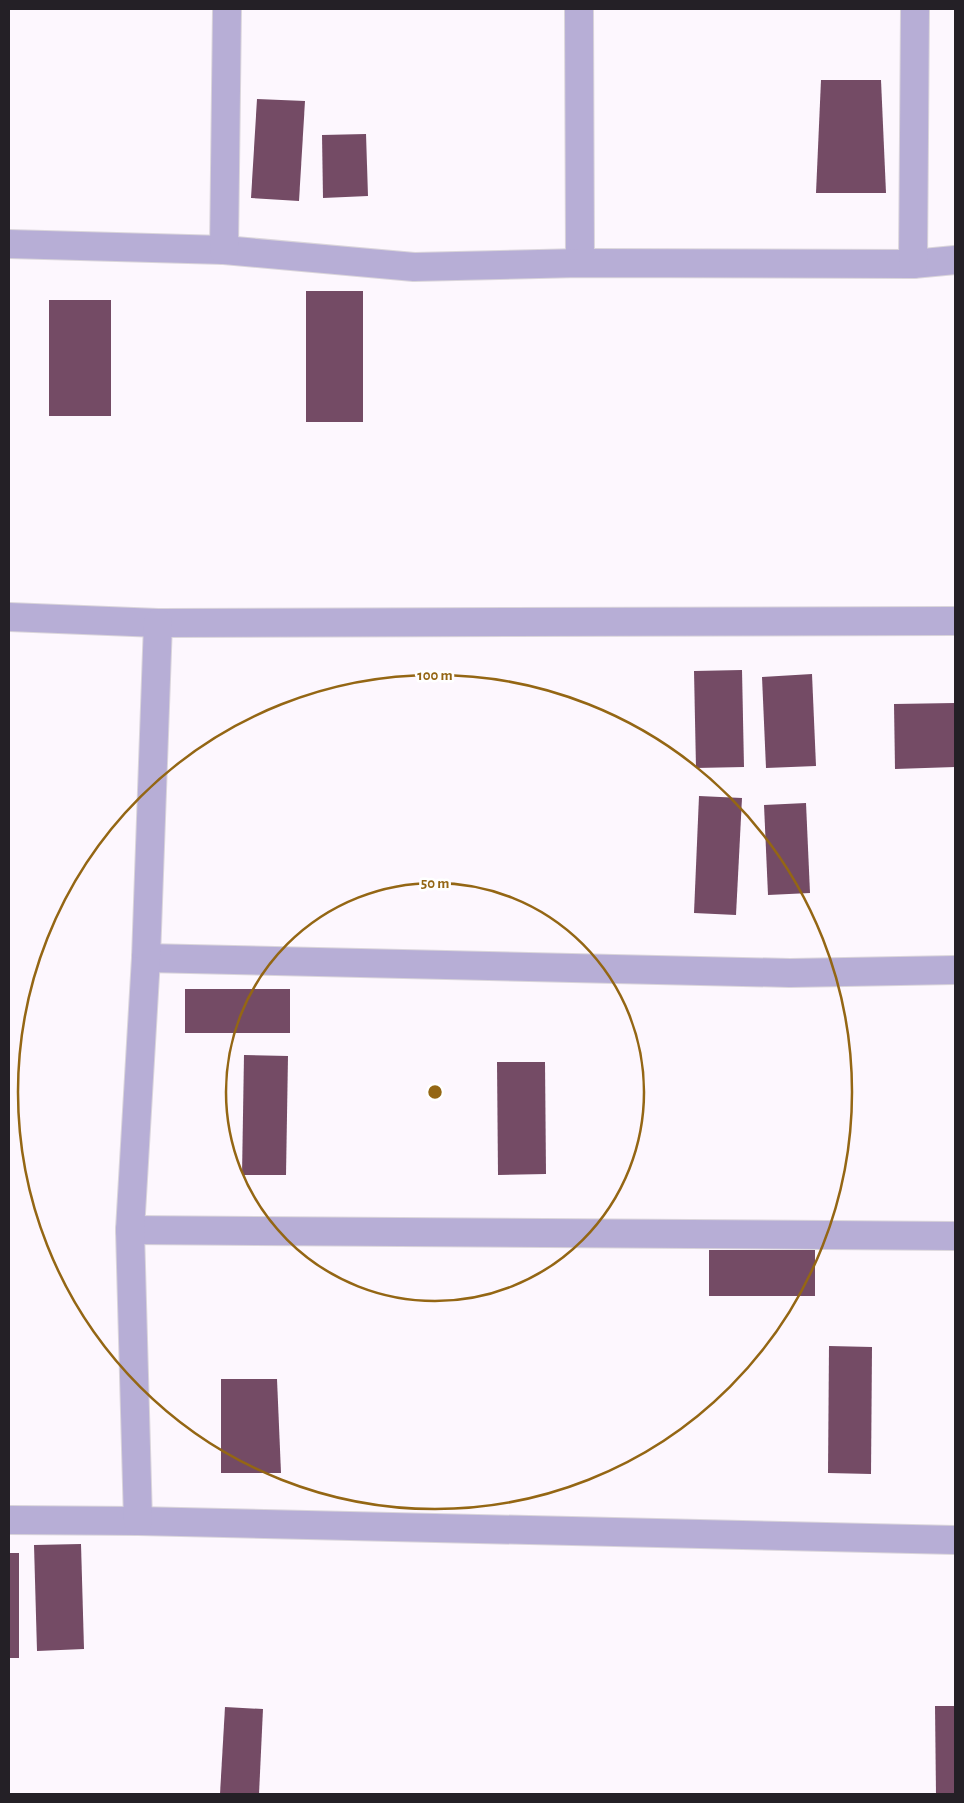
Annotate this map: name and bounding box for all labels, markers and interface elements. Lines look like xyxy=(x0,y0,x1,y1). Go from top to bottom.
text: 100 m xyxy=(417,668,453,683)
text: 50 m xyxy=(421,876,449,891)
centre of rings xyxy=(426,1083,444,1101)

